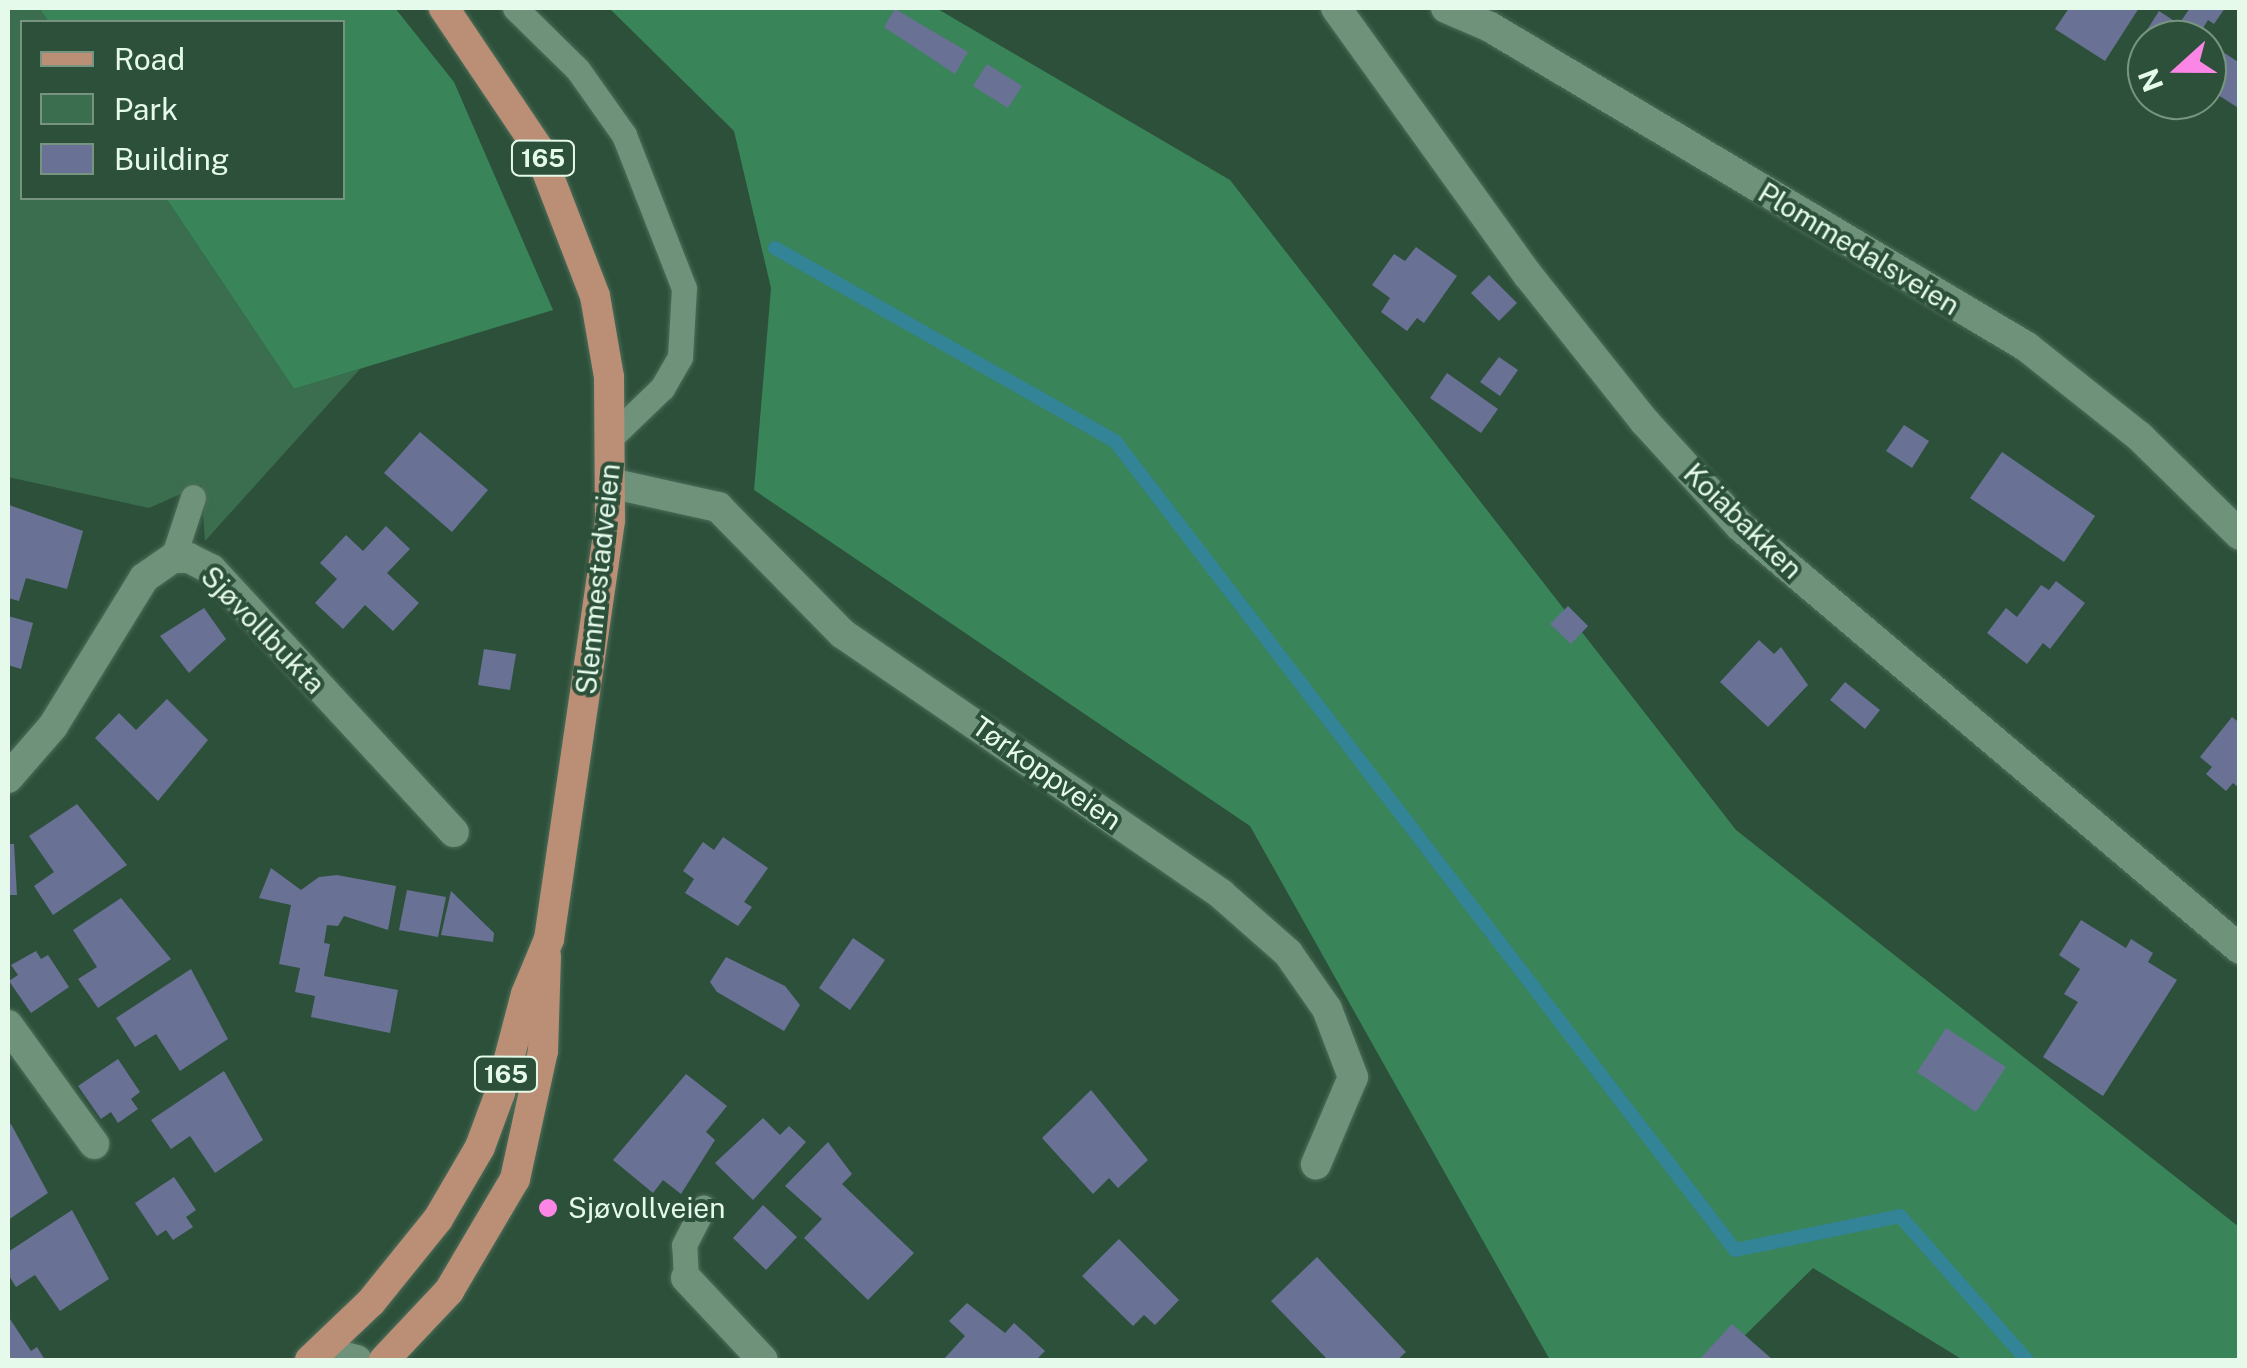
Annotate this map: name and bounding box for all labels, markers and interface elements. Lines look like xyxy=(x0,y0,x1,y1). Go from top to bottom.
legend xyxy=(20,20,345,200)
north arrow xyxy=(2127,20,2227,120)
text: Road xyxy=(114,41,185,77)
text: N xyxy=(2131,64,2170,96)
text: Park xyxy=(114,91,178,127)
road number: 165 xyxy=(510,138,576,178)
text: Building xyxy=(114,141,229,177)
street label: Plommedalsveien xyxy=(1752,176,1966,322)
street label: Koiabakken xyxy=(1677,456,1809,586)
street label: Slemmestadveien xyxy=(569,462,627,696)
street label: Sjøvollbukta xyxy=(194,559,332,701)
street label: Tørkoppveien xyxy=(966,709,1128,837)
road number: 165 xyxy=(474,1054,538,1094)
place label: Sjøvollveien xyxy=(568,1191,725,1225)
marker: Sjøvollveien xyxy=(537,1197,559,1219)

